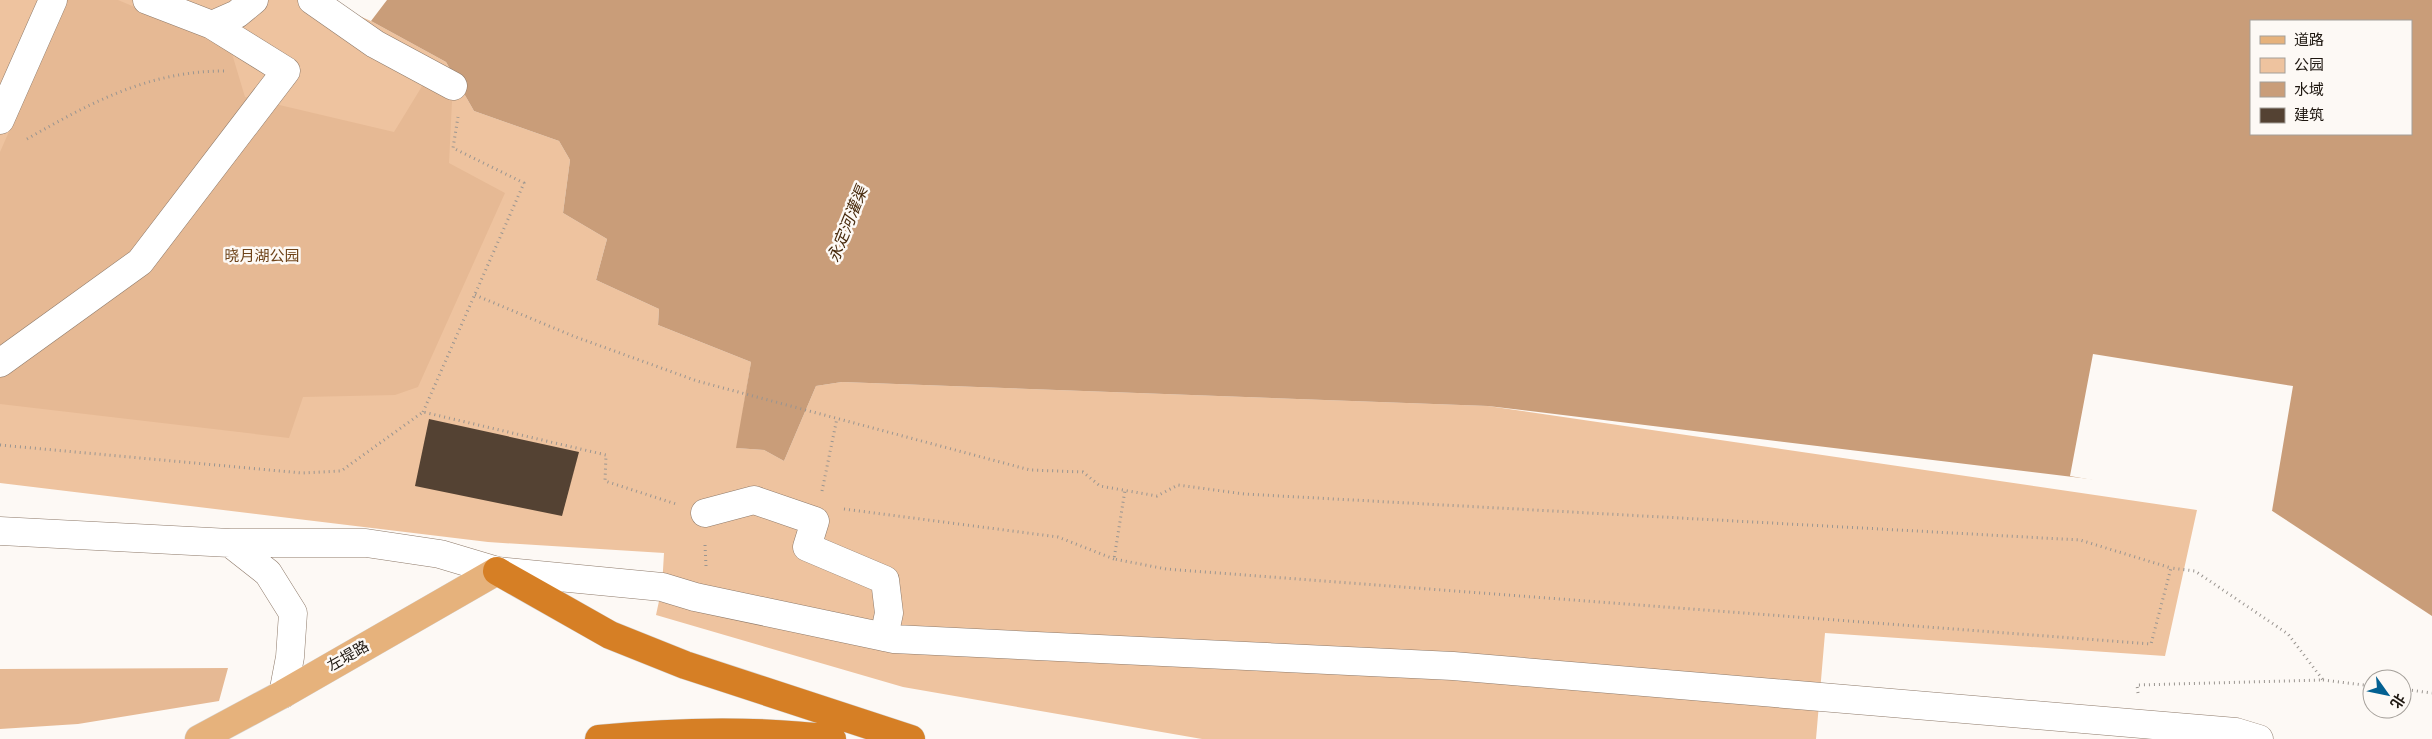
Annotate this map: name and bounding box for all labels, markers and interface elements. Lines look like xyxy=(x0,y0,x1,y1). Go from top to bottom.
legend xyxy=(2250,20,2412,135)
text: 道路 xyxy=(2294,30,2324,51)
text: 公园 xyxy=(2294,55,2324,76)
text: 水域 xyxy=(2294,80,2324,101)
text: 建筑 xyxy=(2294,105,2324,126)
water label: 永定河灌渠 xyxy=(823,181,874,266)
park label: 晓月湖公园 xyxy=(224,246,300,267)
street label: 左堤路 xyxy=(324,636,373,677)
north arrow xyxy=(2362,669,2412,719)
text: 北 xyxy=(2385,689,2409,712)

